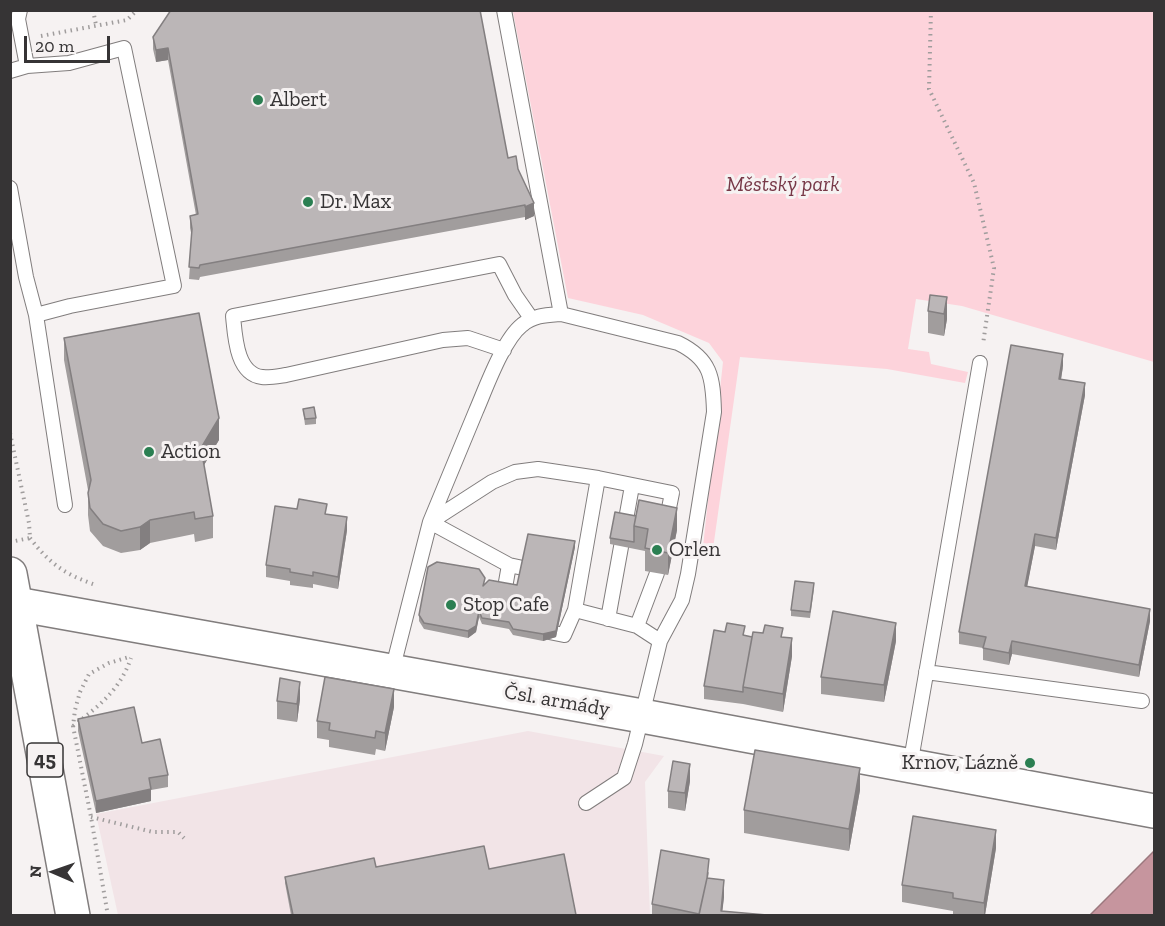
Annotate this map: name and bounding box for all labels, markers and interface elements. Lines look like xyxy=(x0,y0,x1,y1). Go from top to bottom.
scale bar xyxy=(27,24,112,62)
text: 20 m xyxy=(35,35,74,57)
place label: Albert xyxy=(270,87,327,113)
marker: Albert xyxy=(251,93,265,107)
park label: Městský park xyxy=(726,172,840,198)
place label: Dr. Max xyxy=(320,189,391,215)
marker: Dr. Max xyxy=(301,195,315,209)
place label: Action xyxy=(161,439,220,465)
marker: Action xyxy=(142,445,156,459)
place label: Orlen xyxy=(669,537,720,563)
marker: Orlen xyxy=(650,543,664,557)
place label: Stop Cafe xyxy=(463,592,549,618)
marker: Stop Cafe xyxy=(444,598,458,612)
street label: Čsl. armády xyxy=(502,679,612,723)
road number: 45 xyxy=(27,743,63,777)
place label: Krnov, Lázně xyxy=(901,750,1018,776)
marker: Krnov, Lázně xyxy=(1023,756,1037,770)
north arrow xyxy=(24,842,84,902)
text: N xyxy=(26,865,45,878)

